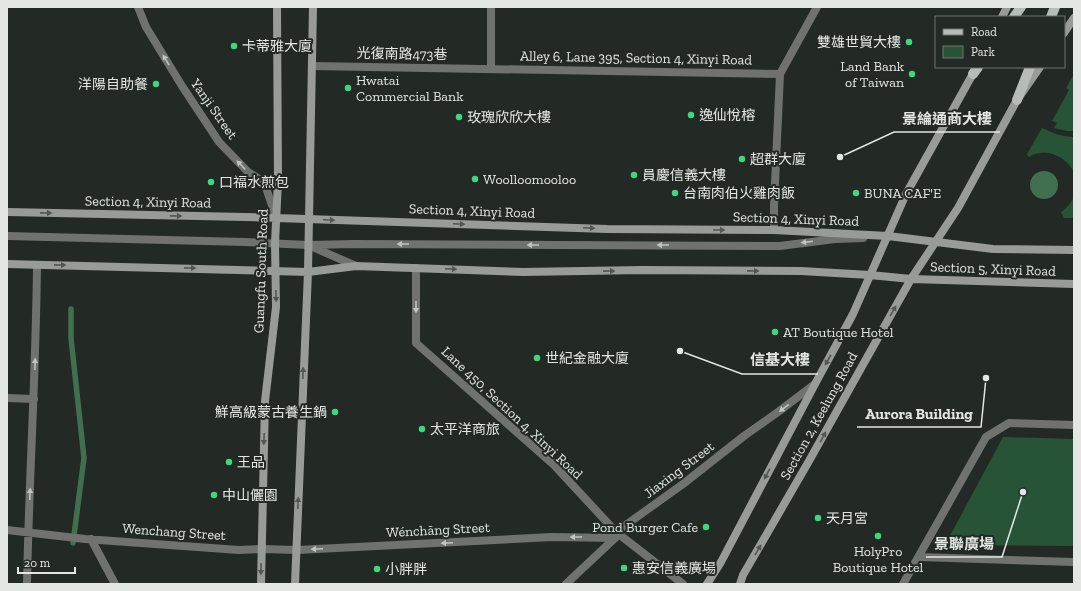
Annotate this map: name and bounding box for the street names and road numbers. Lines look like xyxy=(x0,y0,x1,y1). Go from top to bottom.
street label: 光復南路473巷 xyxy=(356,45,448,63)
street label: Alley 6, Lane 395, Section 4, Xinyi Road xyxy=(520,47,752,69)
street label: Yanji Street xyxy=(186,75,241,143)
street label: Section 4, Xinyi Road xyxy=(85,192,212,212)
street label: Section 4, Xinyi Road xyxy=(409,200,536,222)
street label: Guangfu South Road xyxy=(250,208,272,333)
street label: Section 4, Xinyi Road xyxy=(733,208,860,230)
street label: Section 5, Xinyi Road xyxy=(930,258,1056,280)
street label: Lane 450, Section 4, Xinyi Road xyxy=(438,343,586,483)
street label: Section 2, Keelung Road xyxy=(777,349,861,483)
street label: Jiaxing Street xyxy=(640,438,718,502)
street label: Wénchāng Street xyxy=(386,519,491,541)
street label: Wenchang Street xyxy=(122,520,227,544)

